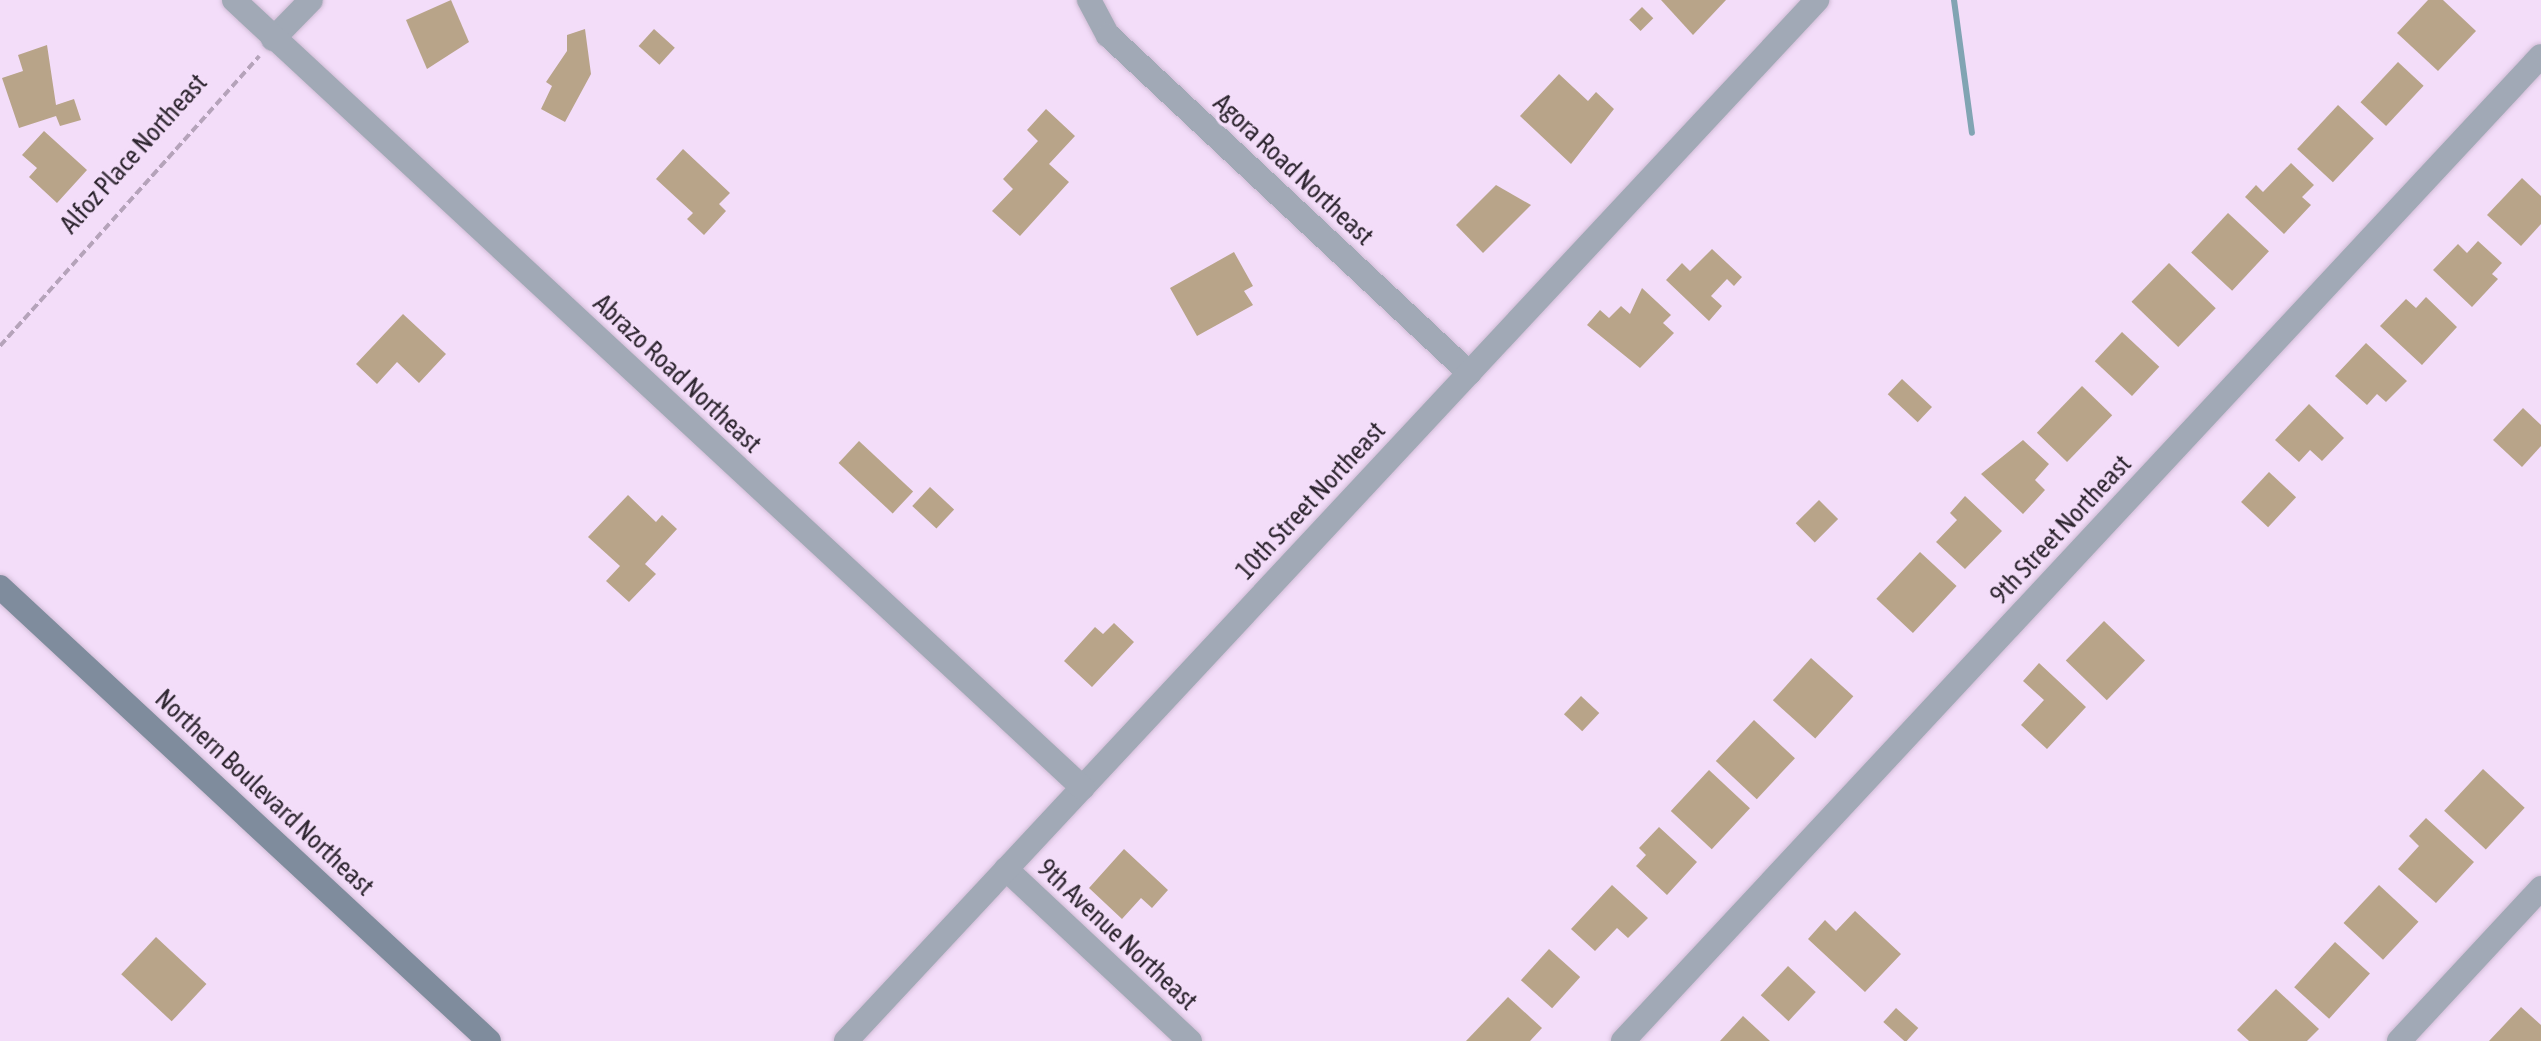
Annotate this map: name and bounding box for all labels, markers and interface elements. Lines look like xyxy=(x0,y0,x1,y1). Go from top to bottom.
street label: Alfoz Place Northeast xyxy=(54,68,214,240)
street label: Agora Road Northeast xyxy=(1207,88,1379,252)
street label: Abrazo Road Northeast xyxy=(587,288,767,460)
street label: 10th Street Northeast xyxy=(1230,416,1392,586)
street label: 9th Street Northeast xyxy=(1984,449,2138,611)
street label: Northern Boulevard Northeast xyxy=(148,683,380,903)
street label: 9th Avenue Northeast xyxy=(1031,853,1203,1017)

